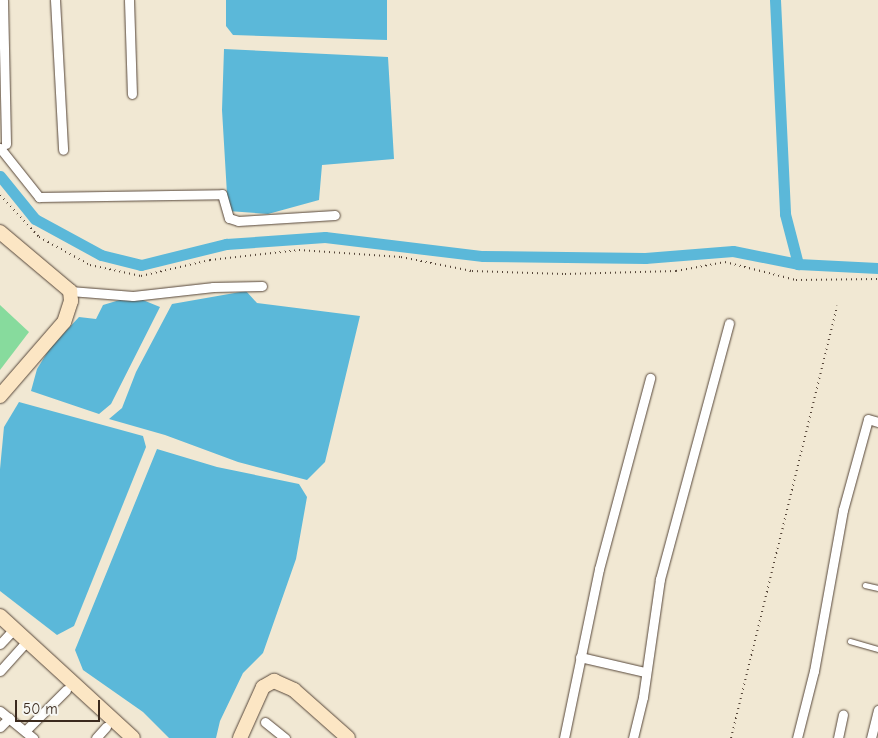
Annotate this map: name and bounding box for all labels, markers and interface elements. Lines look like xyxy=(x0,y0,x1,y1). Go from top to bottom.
scale bar xyxy=(18,690,102,722)
text: 50 m xyxy=(23,700,58,718)

